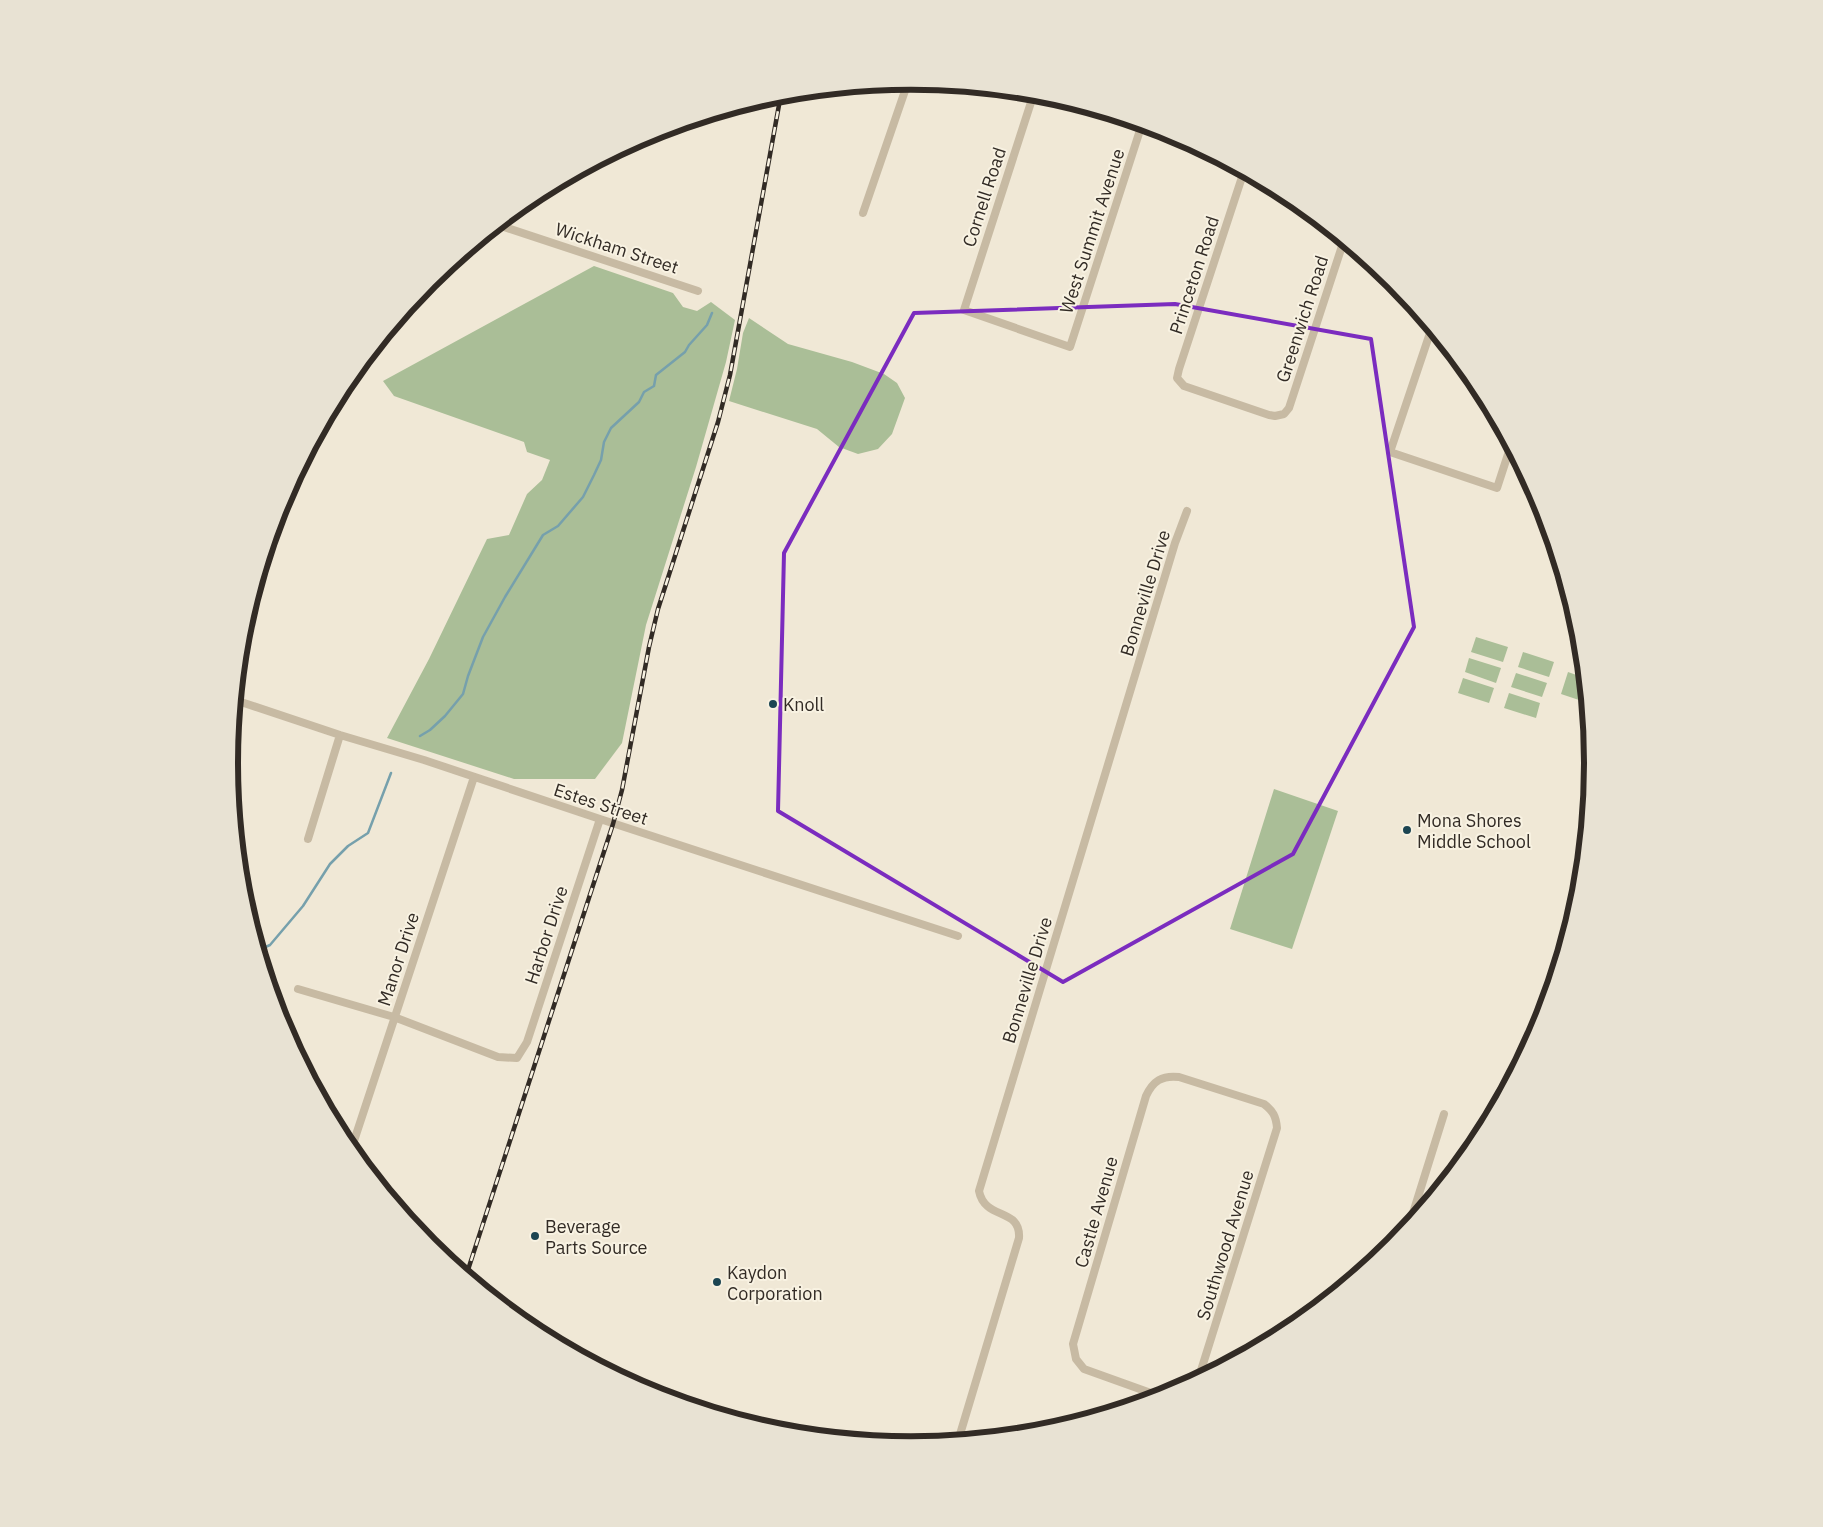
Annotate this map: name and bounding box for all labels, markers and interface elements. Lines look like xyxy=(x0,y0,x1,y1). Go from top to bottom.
street label: Cornell Road xyxy=(957,144,1011,250)
street label: West Summit Avenue xyxy=(1054,145,1130,316)
street label: Princeton Road xyxy=(1164,213,1224,337)
street label: Wickham Street xyxy=(552,217,682,279)
street label: Greenwich Road xyxy=(1271,253,1333,385)
street label: Bonneville Drive xyxy=(1115,527,1175,659)
place label: Knoll xyxy=(783,693,824,716)
marker: Knoll xyxy=(767,698,779,710)
street label: Estes Street xyxy=(551,778,651,830)
place label: Mona Shores Middle School xyxy=(1417,809,1531,853)
marker: Mona Shores Middle School xyxy=(1401,824,1413,836)
street label: Harbor Drive xyxy=(519,883,573,987)
street label: Manor Drive xyxy=(372,909,424,1009)
street label: Bonneville Drive xyxy=(997,914,1057,1046)
street label: Castle Avenue xyxy=(1069,1154,1123,1270)
street label: Southwood Avenue xyxy=(1191,1167,1259,1323)
place label: Beverage Parts Source xyxy=(545,1215,648,1259)
marker: Beverage Parts Source xyxy=(529,1230,541,1242)
place label: Kaydon Corporation xyxy=(727,1261,823,1305)
marker: Kaydon Corporation xyxy=(711,1276,723,1288)

